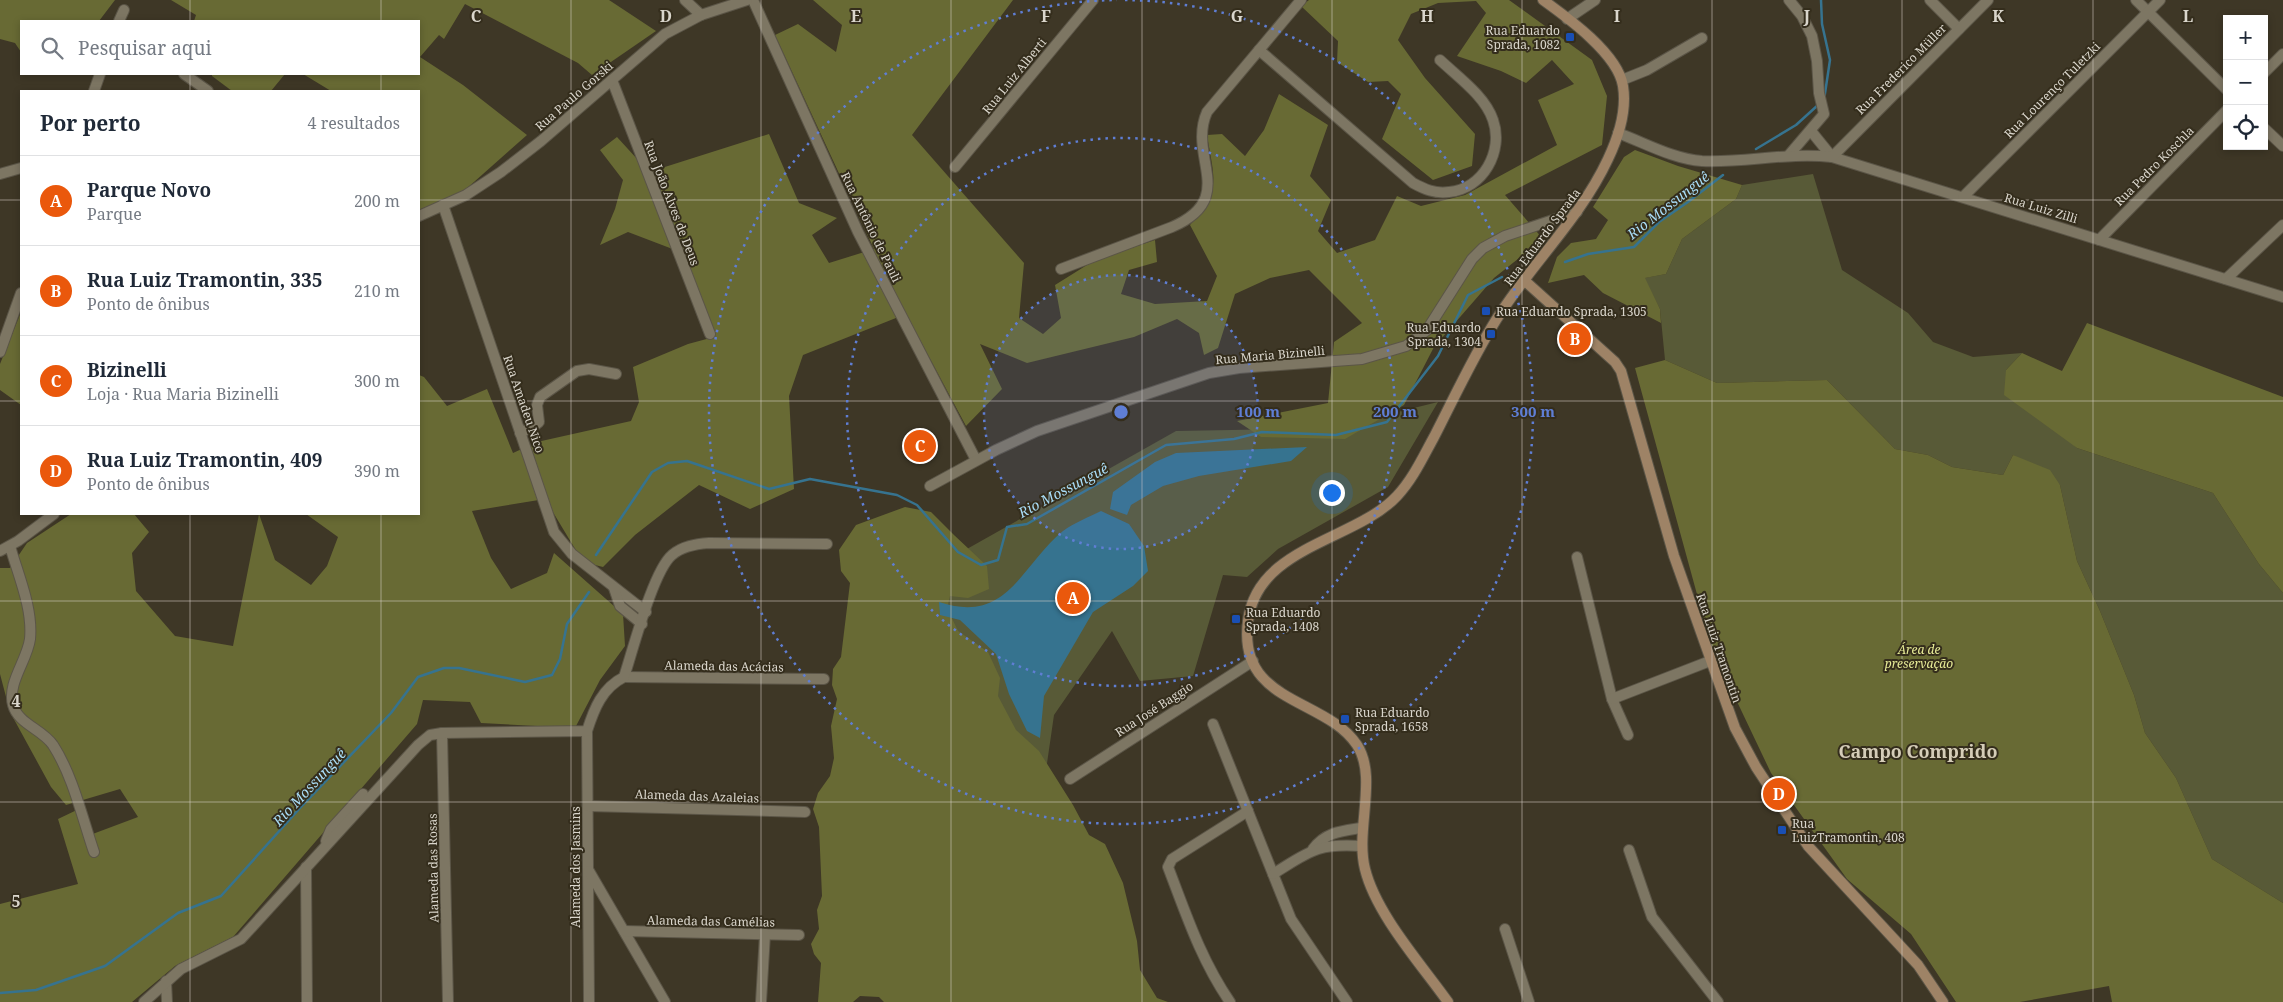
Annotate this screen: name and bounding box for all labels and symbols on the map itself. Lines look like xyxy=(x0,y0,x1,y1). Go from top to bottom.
text: C xyxy=(471,5,482,27)
text: D xyxy=(660,5,672,27)
text: E xyxy=(851,5,861,27)
text: F xyxy=(1041,5,1051,27)
text: G xyxy=(1231,5,1243,27)
text: H xyxy=(1420,5,1434,27)
text: I xyxy=(1614,5,1620,27)
text: J xyxy=(1803,5,1811,27)
text: K xyxy=(1992,5,2004,27)
text: L xyxy=(2183,5,2193,27)
street label: Rua Frederico Müller xyxy=(1852,20,1950,118)
place label: Rua Eduardo Sprada, 1082 xyxy=(1485,22,1560,53)
marker: Rua Eduardo Sprada, 1082 xyxy=(1564,31,1576,43)
street label: Rua Luiz Alberti xyxy=(978,34,1050,118)
street label: Rua Lourenço Tuletzki xyxy=(2000,38,2104,142)
street label: Rua Paulo Gorski xyxy=(531,57,617,135)
street label: Rua Pedro Koschla xyxy=(2110,122,2198,210)
street label: Rua João Alves de Deus xyxy=(640,138,704,268)
water label: Rio Mossunguê xyxy=(1622,167,1713,244)
street label: Rua Antônio de Pauli xyxy=(837,169,905,285)
street label: Rua Eduardo Sprada xyxy=(1500,185,1584,289)
street label: Rua Luiz Zilli xyxy=(2002,189,2080,227)
place label: Rua Eduardo Sprada, 1305 xyxy=(1496,303,1647,320)
marker: Rua Eduardo Sprada, 1305 xyxy=(1480,305,1492,317)
place label: Rua Eduardo Sprada, 1304 xyxy=(1406,319,1481,350)
pin: B xyxy=(1559,320,1591,358)
marker: Rua Eduardo Sprada, 1304 xyxy=(1485,328,1497,340)
street label: Rua Maria Bizinelli xyxy=(1215,342,1326,368)
street label: Rua Amadeu Nico xyxy=(499,353,549,455)
text: 100 m xyxy=(1236,401,1280,421)
text: 200 m xyxy=(1373,401,1417,421)
text: 300 m xyxy=(1511,401,1555,421)
centre of rings xyxy=(1112,403,1130,421)
pin: C xyxy=(904,427,936,465)
water label: Rio Mossunguê xyxy=(1014,458,1111,522)
your location xyxy=(1319,480,1345,506)
pin: A xyxy=(1057,579,1089,617)
street label: Rua Luiz Tramontin xyxy=(1692,591,1746,705)
place label: Rua Eduardo Sprada, 1408 xyxy=(1246,604,1321,635)
marker: Rua Eduardo Sprada, 1408 xyxy=(1230,613,1242,625)
park label: Área de preservação xyxy=(1884,641,1953,672)
street label: Alameda das Acácias xyxy=(664,656,784,676)
street label: Rua José Baggio xyxy=(1112,677,1196,741)
text: 4 xyxy=(11,690,21,712)
place label: Rua Eduardo Sprada, 1658 xyxy=(1355,704,1430,735)
marker: Rua Eduardo Sprada, 1658 xyxy=(1339,713,1351,725)
district label: Campo Comprido xyxy=(1839,739,1997,763)
water label: Rio Mossunguê xyxy=(268,744,350,830)
pin: D xyxy=(1763,775,1795,813)
street label: Alameda das Azaleias xyxy=(635,785,759,807)
street label: Alameda dos Jasmins xyxy=(567,806,584,928)
street label: Alameda das Rosas xyxy=(424,813,442,923)
place label: Rua LuizTramontin, 408 xyxy=(1792,815,1905,846)
marker: Rua LuizTramontin, 408 xyxy=(1776,824,1788,836)
text: 5 xyxy=(11,890,21,912)
street label: Alameda das Camélias xyxy=(647,911,775,931)

